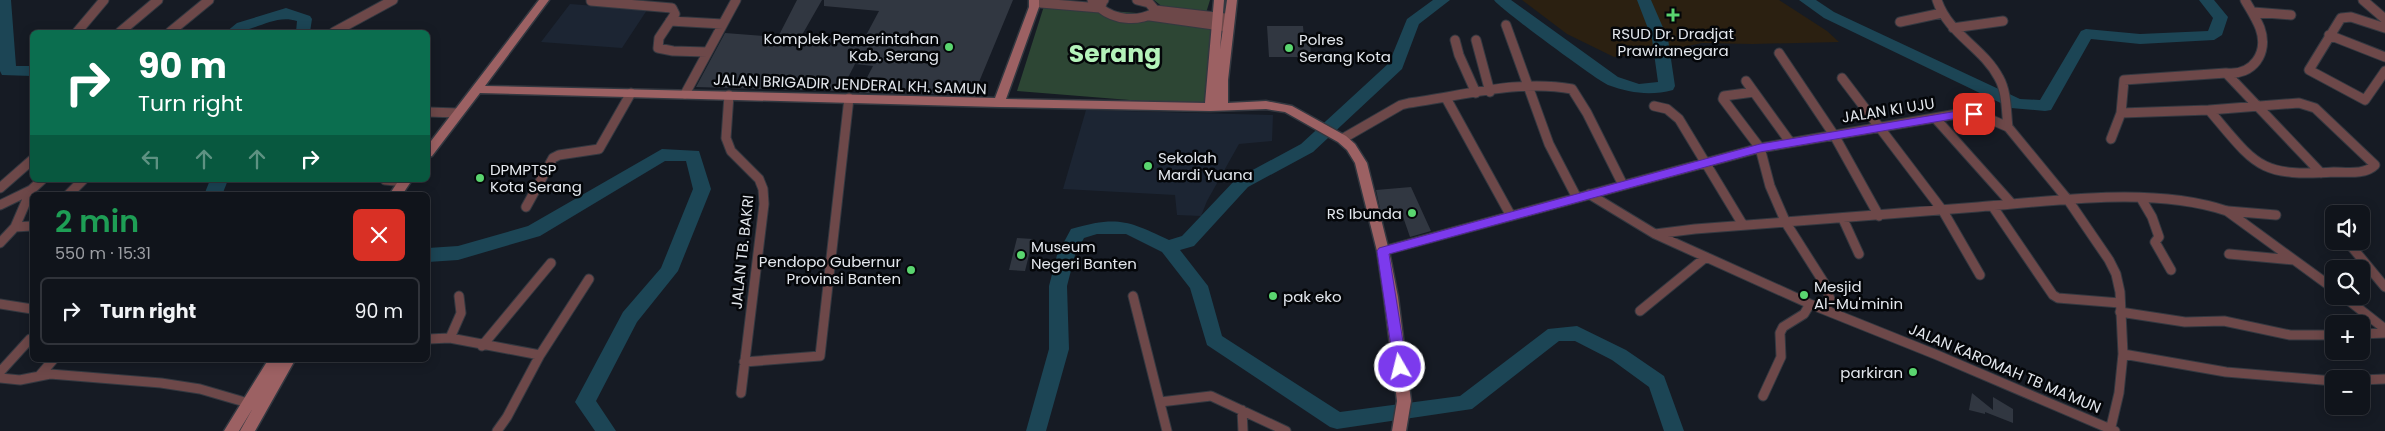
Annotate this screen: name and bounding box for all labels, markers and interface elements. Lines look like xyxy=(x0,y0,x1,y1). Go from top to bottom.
marker: RSUD Dr. Dradjat Prawiranegara xyxy=(1666,8,1680,22)
place label: RSUD Dr. Dradjat Prawiranegara xyxy=(1612,23,1734,61)
place label: Komplek Pemerintahan Kab. Serang xyxy=(764,28,939,66)
place label: Polres Serang Kota xyxy=(1299,29,1391,67)
district label: Serang xyxy=(1069,36,1161,71)
text: 90 m xyxy=(138,41,227,90)
marker: Komplek Pemerintahan Kab. Serang xyxy=(943,41,955,53)
marker: Polres Serang Kota xyxy=(1283,42,1295,54)
icon: right xyxy=(55,50,120,115)
street label: JALAN BRIGADIR JENDERAL KH. SAMUN xyxy=(713,69,987,99)
text: Turn right xyxy=(138,88,243,119)
street label: JALAN KI UJU xyxy=(1840,92,1936,128)
pin xyxy=(1953,93,1995,135)
icon: arrive xyxy=(1960,100,1988,128)
icon: left xyxy=(137,145,165,173)
icon: ahead xyxy=(190,145,218,173)
icon: ahead xyxy=(243,145,271,173)
icon: right xyxy=(296,145,324,173)
place label: Sekolah Mardi Yuana xyxy=(1158,147,1253,185)
place label: DPMPTSP Kota Serang xyxy=(490,159,582,197)
marker: Sekolah Mardi Yuana xyxy=(1142,160,1154,172)
marker: DPMPTSP Kota Serang xyxy=(474,172,486,184)
street label: JALAN TB. BAKRI xyxy=(726,194,758,310)
text: 2 min xyxy=(55,200,139,243)
place label: RS Ibunda xyxy=(1327,203,1402,224)
map controls xyxy=(2325,205,2370,415)
button: sound xyxy=(2325,205,2370,250)
marker: RS Ibunda xyxy=(1406,207,1418,219)
button: close xyxy=(353,209,405,261)
place label: Museum Negeri Banten xyxy=(1031,236,1137,274)
text: 550 m · 15:31 xyxy=(55,242,151,265)
marker: Museum Negeri Banten xyxy=(1015,249,1027,261)
place label: Pendopo Gubernur Provinsi Banten xyxy=(759,251,901,289)
button: search xyxy=(2325,260,2370,305)
marker: Pendopo Gubernur Provinsi Banten xyxy=(905,264,917,276)
place label: Mesjid Al-Mu'minin xyxy=(1814,276,1903,314)
place label: pak eko xyxy=(1283,286,1342,307)
marker: Mesjid Al-Mu'minin xyxy=(1798,289,1810,301)
marker: pak eko xyxy=(1267,290,1279,302)
icon: right xyxy=(57,297,85,325)
text: Turn right xyxy=(100,298,196,325)
text: 90 m xyxy=(354,298,403,325)
button: + xyxy=(2325,315,2370,360)
street label: JALAN KAROMAH TB MA'MUN xyxy=(1906,318,2104,418)
position arrow xyxy=(1373,340,1425,392)
place label: parkiran xyxy=(1840,362,1903,383)
marker: parkiran xyxy=(1907,366,1919,378)
button: − xyxy=(2325,370,2370,415)

